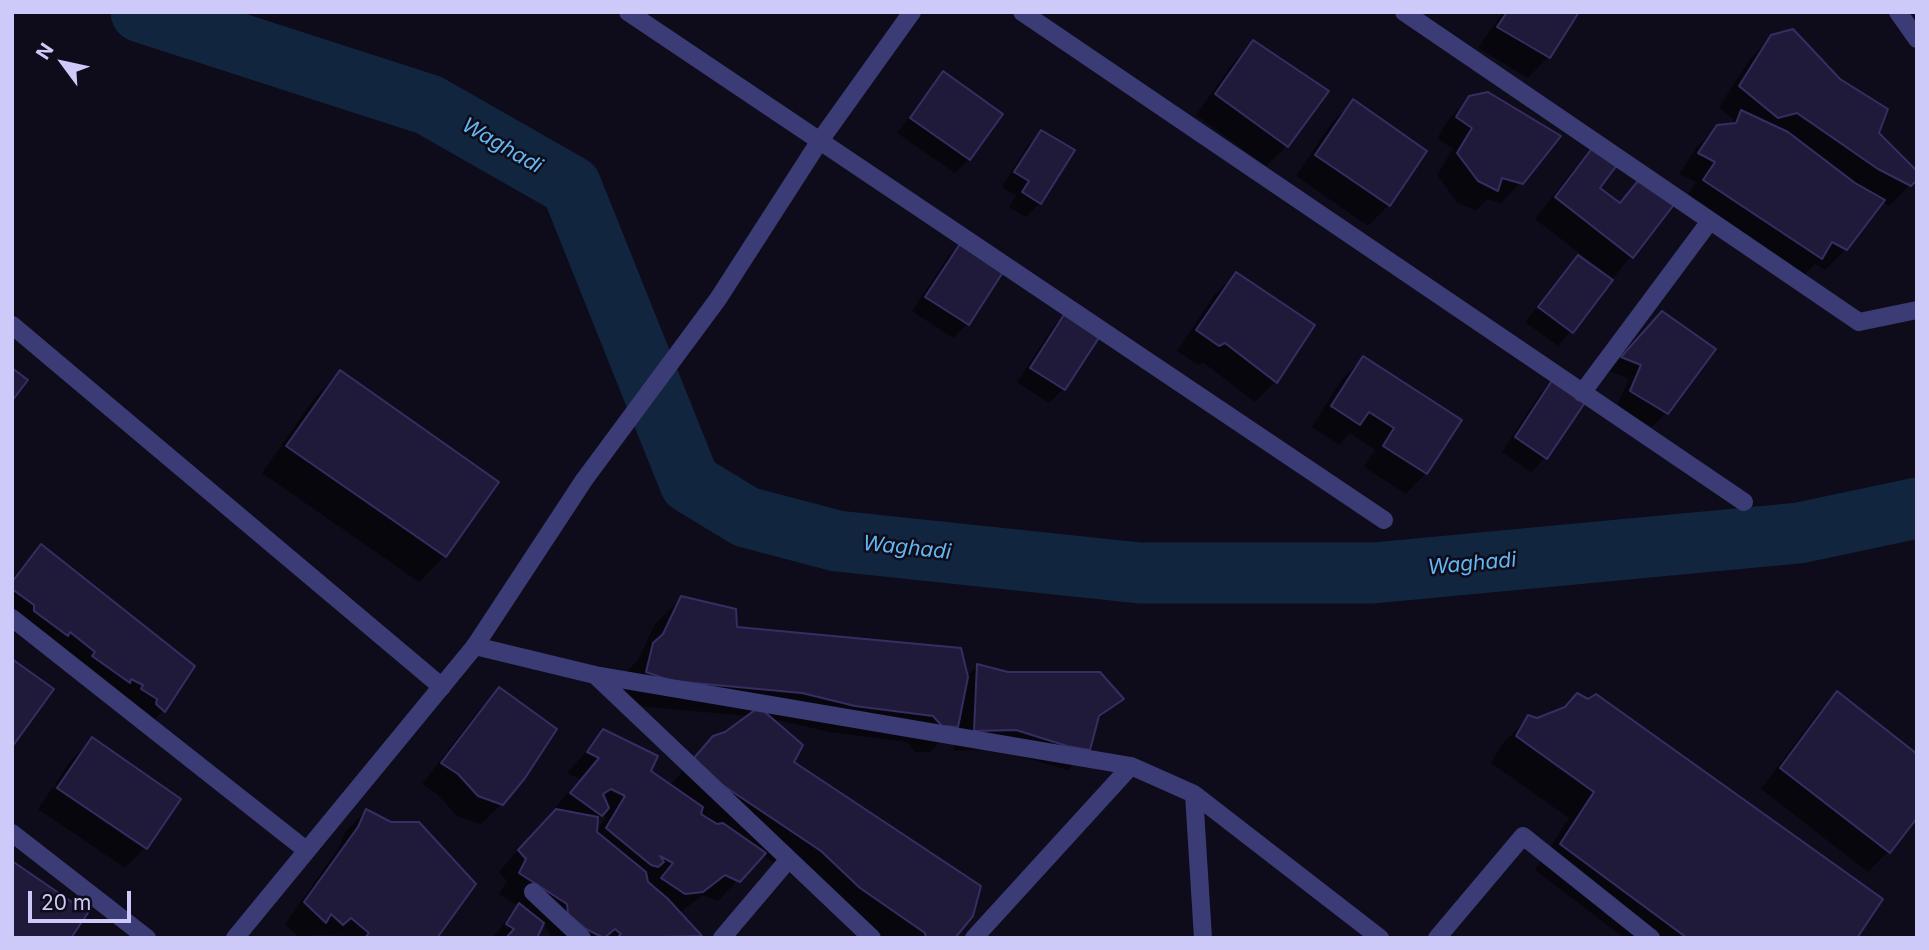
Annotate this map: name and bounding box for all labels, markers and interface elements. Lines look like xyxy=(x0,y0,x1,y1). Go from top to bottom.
north arrow xyxy=(28,28,98,98)
text: N xyxy=(31,39,59,64)
water label: Waghadi xyxy=(457,113,547,179)
water label: Waghadi xyxy=(862,531,952,565)
water label: Waghadi xyxy=(1427,548,1517,580)
scale bar xyxy=(32,876,135,920)
text: 20 m xyxy=(41,890,91,915)

